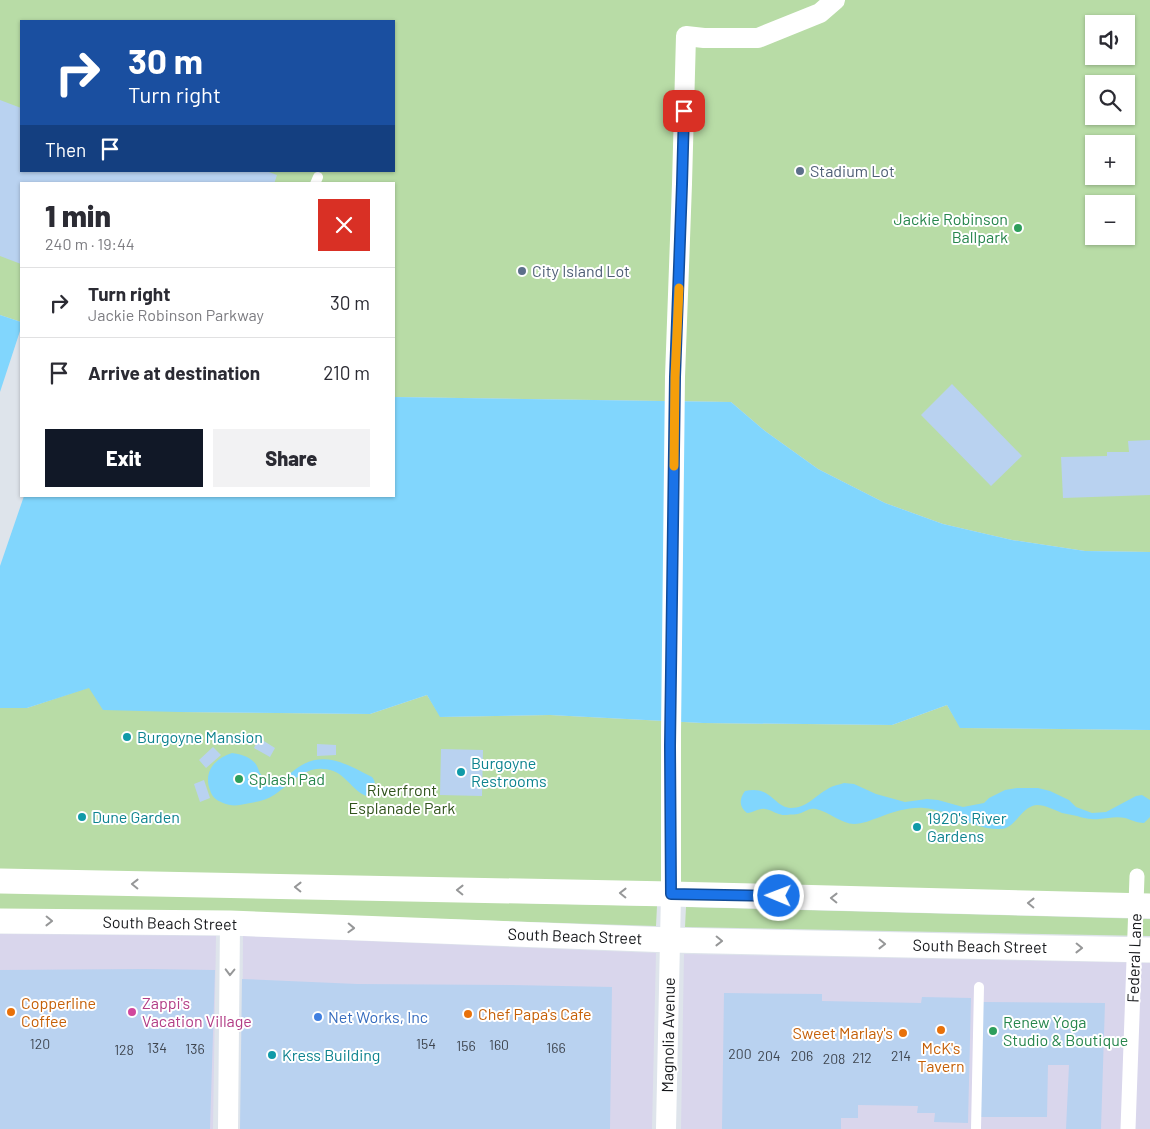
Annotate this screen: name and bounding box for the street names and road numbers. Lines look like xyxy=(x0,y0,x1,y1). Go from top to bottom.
street label: South Beach Street xyxy=(102,912,238,933)
street label: Federal Lane xyxy=(1122,913,1145,1003)
street label: South Beach Street xyxy=(507,924,643,947)
street label: South Beach Street xyxy=(912,935,1048,956)
street label: Magnolia Avenue xyxy=(657,977,678,1093)

